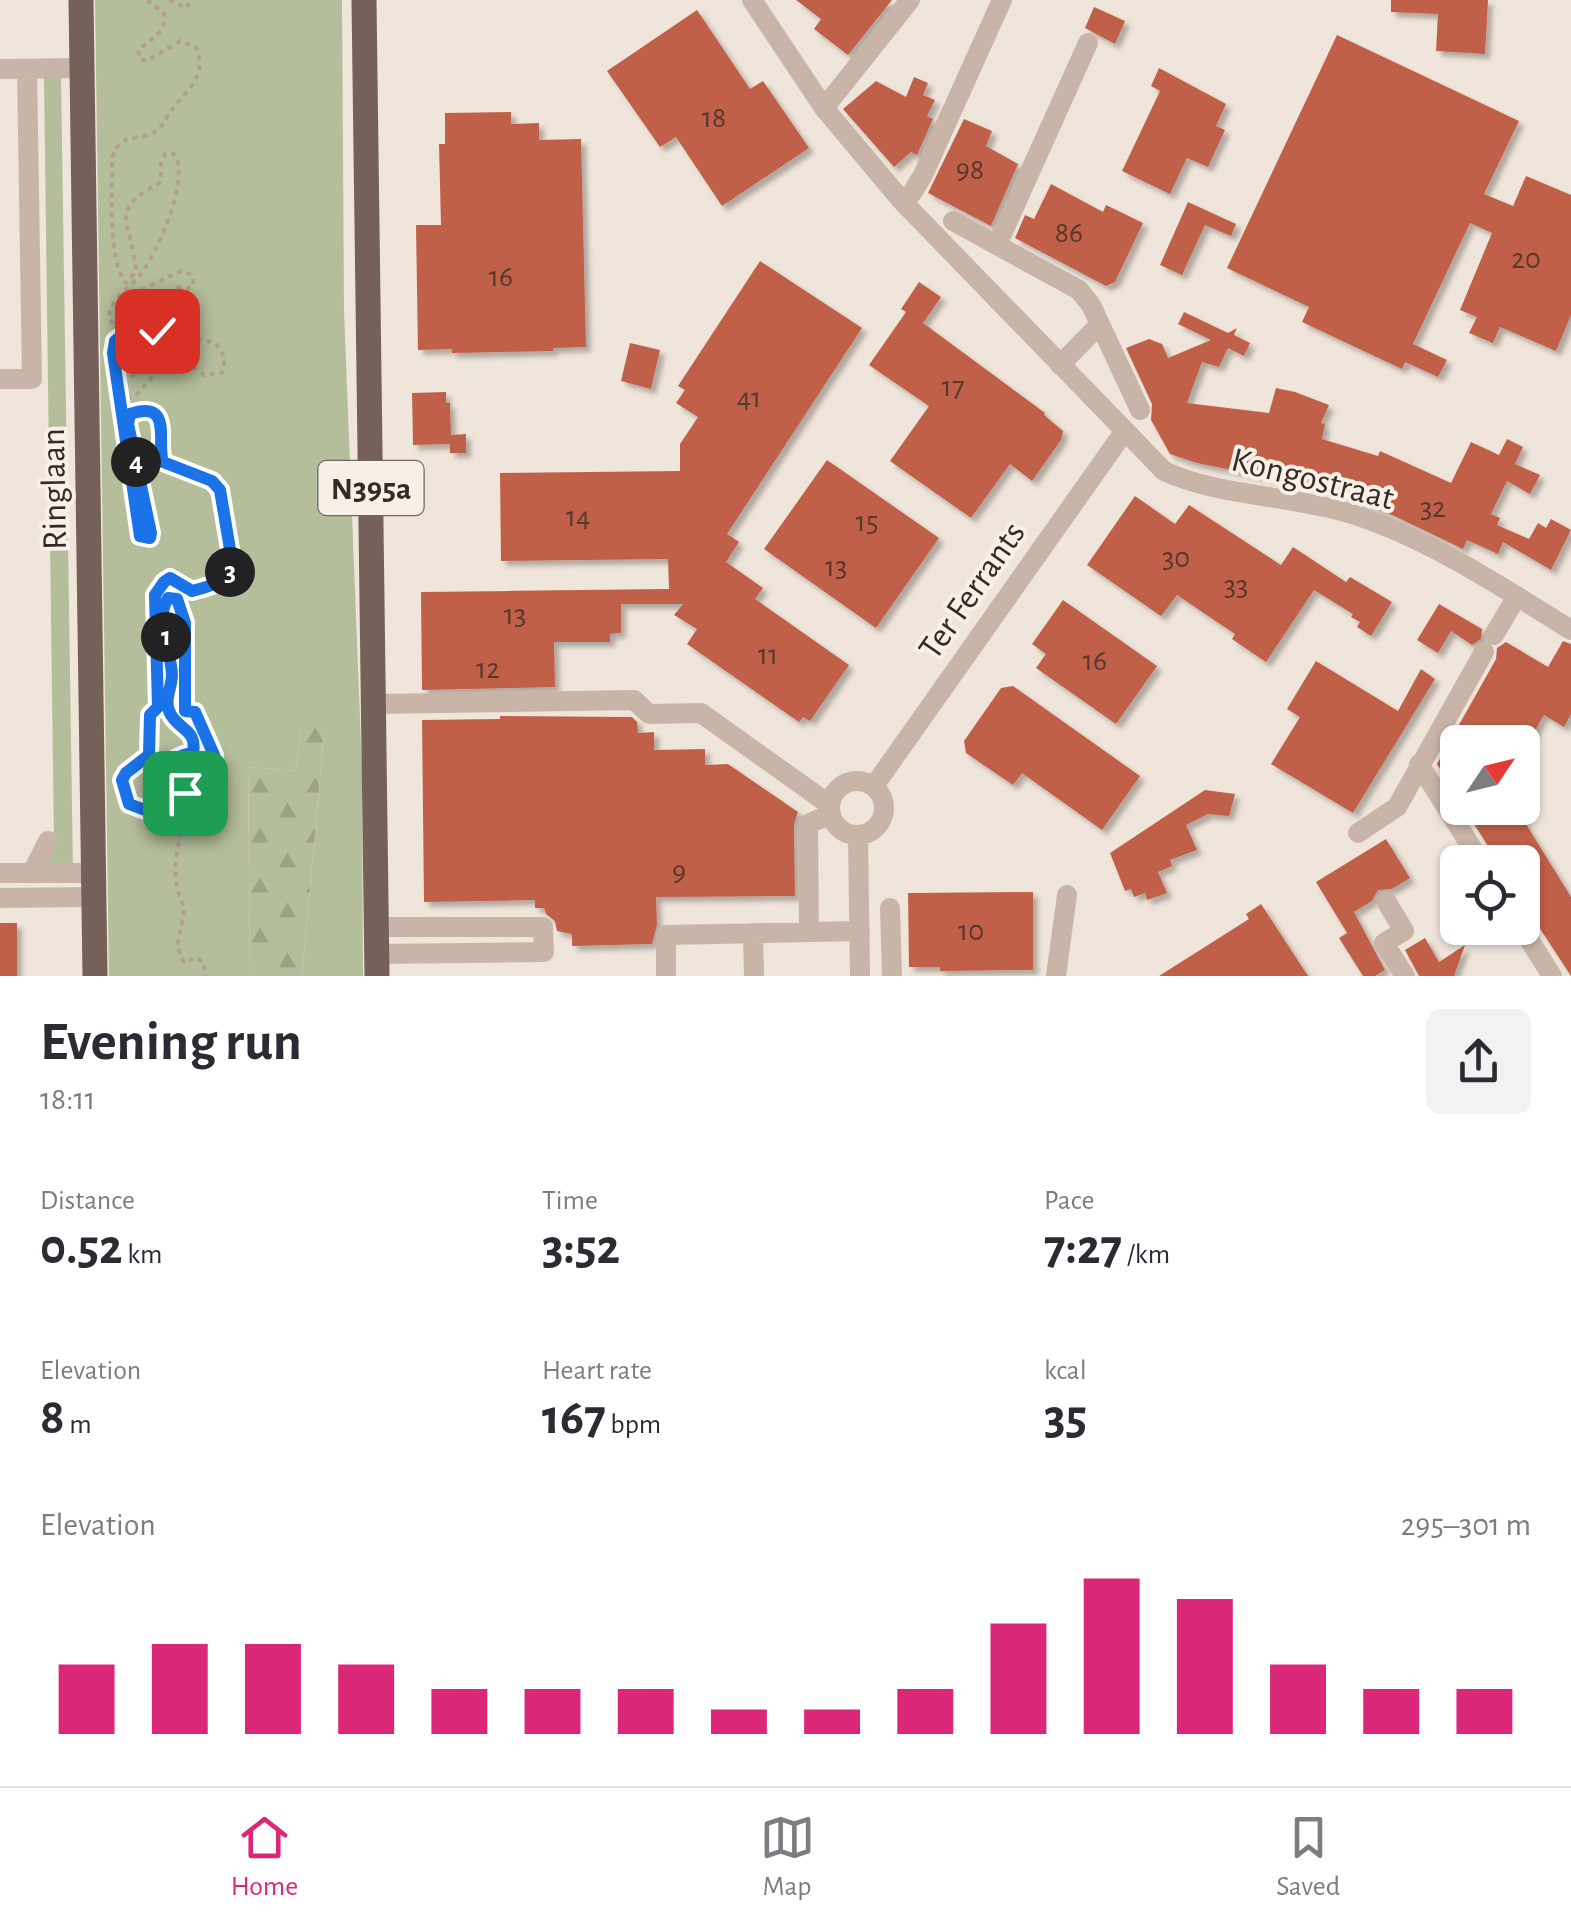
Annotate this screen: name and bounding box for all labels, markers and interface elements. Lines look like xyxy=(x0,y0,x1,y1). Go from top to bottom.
house number: 18 xyxy=(702,103,726,133)
house number: 98 xyxy=(956,155,984,185)
house number: 86 xyxy=(1055,218,1083,248)
house number: 20 xyxy=(1511,244,1541,274)
house number: 16 xyxy=(489,262,513,292)
pin xyxy=(115,289,200,374)
icon: check xyxy=(130,304,185,359)
house number: 17 xyxy=(942,372,964,402)
house number: 41 xyxy=(737,383,761,413)
street label: Ringlaan xyxy=(36,428,73,550)
pin: 4 xyxy=(111,437,161,487)
street label: Kongostraat xyxy=(1228,442,1397,517)
text: 4 xyxy=(129,448,143,476)
road number: N395a xyxy=(318,461,424,515)
house number: 32 xyxy=(1420,493,1446,523)
house number: 14 xyxy=(566,502,590,532)
house number: 15 xyxy=(856,507,878,537)
street label: Ter Ferrants xyxy=(912,516,1032,666)
house number: 30 xyxy=(1162,543,1190,573)
pin: 3 xyxy=(205,547,255,597)
house number: 13 xyxy=(825,552,847,582)
text: 3 xyxy=(224,558,236,586)
house number: 33 xyxy=(1224,571,1248,601)
house number: 13 xyxy=(504,600,526,630)
pin: 1 xyxy=(141,612,191,662)
text: 1 xyxy=(161,623,171,651)
house number: 11 xyxy=(758,640,778,670)
house number: 16 xyxy=(1083,646,1107,676)
house number: 12 xyxy=(476,654,500,684)
north arrow xyxy=(1440,725,1540,825)
map controls xyxy=(1440,725,1540,945)
pin xyxy=(143,751,228,836)
icon: arrive xyxy=(158,766,213,821)
button: locate xyxy=(1440,845,1540,945)
house number: 9 xyxy=(672,857,686,887)
house number: 10 xyxy=(958,916,984,946)
button: share xyxy=(1426,1009,1531,1114)
text: Evening run xyxy=(40,1015,302,1070)
text: 18:11 xyxy=(40,1083,96,1115)
text: Distance xyxy=(40,1187,135,1215)
text: Time xyxy=(542,1187,598,1215)
text: Pace xyxy=(1044,1187,1094,1215)
text: 0.52 xyxy=(40,1223,123,1273)
text: 3:52 xyxy=(542,1223,620,1273)
text: 7:27 xyxy=(1044,1223,1122,1273)
text: km xyxy=(123,1241,162,1269)
text: /km xyxy=(1122,1241,1170,1269)
text: Elevation xyxy=(40,1357,141,1385)
text: Heart rate xyxy=(542,1357,652,1385)
text: kcal xyxy=(1044,1357,1087,1385)
text: 8 xyxy=(40,1393,65,1443)
text: 167 xyxy=(542,1393,606,1443)
text: 35 xyxy=(1044,1393,1087,1443)
text: m xyxy=(65,1411,92,1439)
text: bpm xyxy=(606,1411,661,1439)
text: Elevation xyxy=(40,1509,156,1541)
text: 295–301 m xyxy=(1401,1509,1531,1541)
tab: Home xyxy=(231,1810,298,1904)
tab: Map xyxy=(760,1810,815,1904)
tab: Saved xyxy=(1276,1810,1340,1904)

